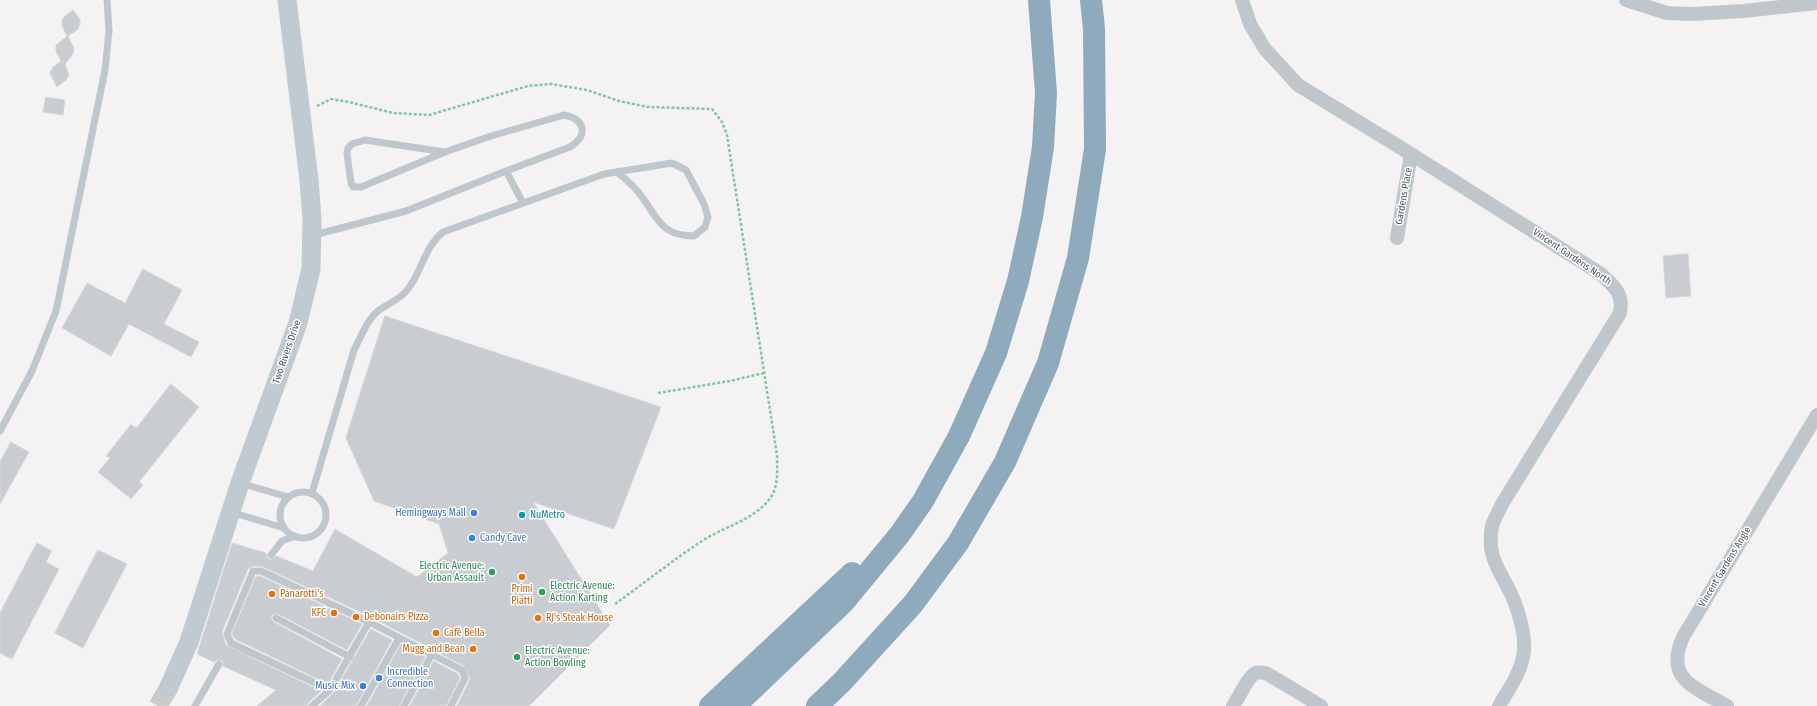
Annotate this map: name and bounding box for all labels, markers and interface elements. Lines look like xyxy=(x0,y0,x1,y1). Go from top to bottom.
street label: Gardens Place xyxy=(1393,167,1415,225)
street label: Vincent Gardens North xyxy=(1530,226,1614,288)
street label: Two Rivers Drive xyxy=(270,318,304,386)
place label: Hemingways Mall xyxy=(395,507,466,519)
marker: Hemingways Mall xyxy=(469,508,479,518)
place label: NuMetro xyxy=(530,509,565,521)
marker: NuMetro xyxy=(517,510,527,520)
street label: Vincent Gardens Angle xyxy=(1696,525,1754,609)
place label: Candy Cave xyxy=(480,532,526,544)
marker: Candy Cave xyxy=(467,533,477,543)
place label: Electric Avenue: Urban Assault xyxy=(419,560,484,584)
marker: Electric Avenue: Urban Assault xyxy=(487,567,497,577)
marker: Primi Piatti xyxy=(517,572,527,582)
place label: Electric Avenue: Action Karting xyxy=(550,580,615,604)
place label: Primi Piatti xyxy=(511,583,533,606)
marker: Electric Avenue: Action Karting xyxy=(537,587,547,597)
place label: Panarotti's xyxy=(280,588,323,600)
marker: Panarotti's xyxy=(267,589,277,599)
place label: KFC xyxy=(311,607,326,619)
marker: KFC xyxy=(329,608,339,618)
place label: Debonairs Pizza xyxy=(364,611,428,623)
marker: Debonairs Pizza xyxy=(351,612,361,622)
place label: RJ's Steak House xyxy=(546,612,613,624)
marker: RJ's Steak House xyxy=(533,613,543,623)
place label: Café Bella xyxy=(444,627,485,639)
marker: Café Bella xyxy=(431,628,441,638)
place label: Mugg and Bean xyxy=(403,643,465,655)
marker: Mugg and Bean xyxy=(468,644,478,654)
place label: Electric Avenue: Action Bowling xyxy=(525,645,590,668)
marker: Electric Avenue: Action Bowling xyxy=(512,652,522,662)
place label: Incredible Connection xyxy=(387,666,433,690)
marker: Incredible Connection xyxy=(374,673,384,683)
place label: Music Mix xyxy=(315,680,355,692)
marker: Music Mix xyxy=(358,681,368,691)

